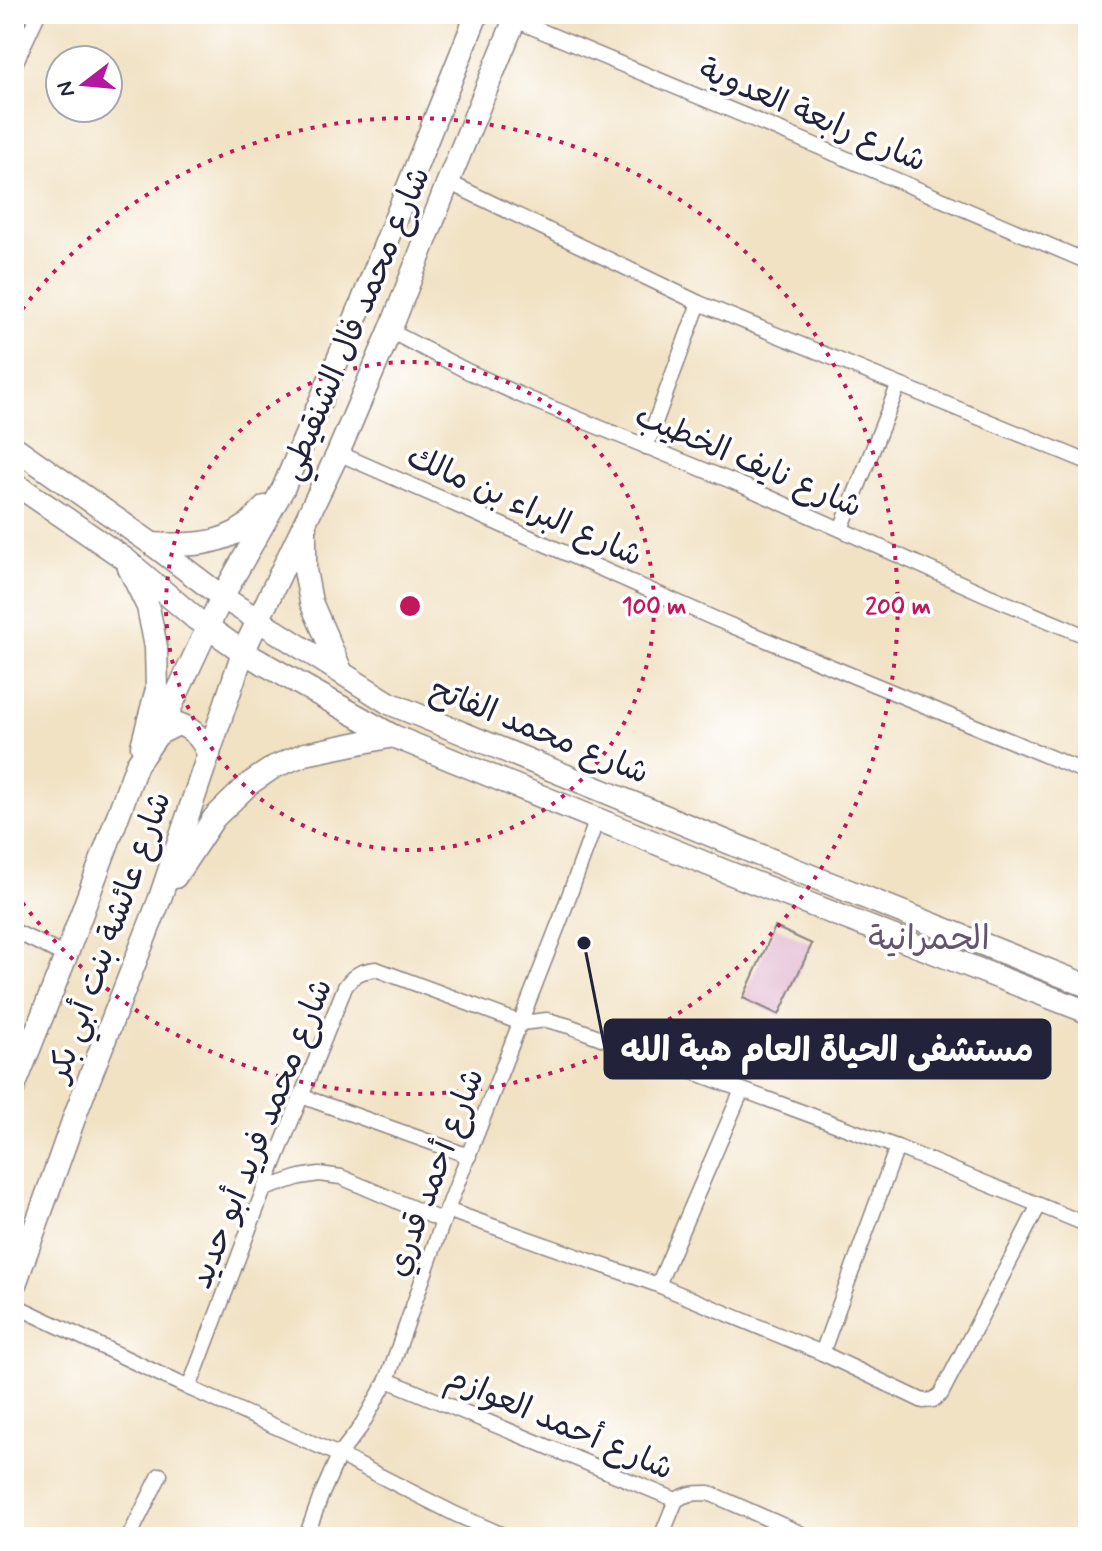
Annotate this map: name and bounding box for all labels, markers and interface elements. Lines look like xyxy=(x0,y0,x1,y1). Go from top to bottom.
north arrow xyxy=(44,44,124,124)
street label: شارع رابعة العدوية xyxy=(692,49,932,183)
text: N xyxy=(51,78,82,100)
street label: شارع محمد فال الشنقيطي xyxy=(271,161,445,489)
street label: شارع نايف الخطيب xyxy=(628,395,868,529)
street label: شارع البراء بن مالك xyxy=(400,436,649,578)
centre of rings xyxy=(396,592,424,620)
text: 100 m xyxy=(622,592,686,623)
text: 200 m xyxy=(865,592,931,623)
street label: شارع محمد الفاتح xyxy=(424,669,655,795)
street label: شارع عائشة بنت أبي بكر xyxy=(37,786,187,1092)
district label: الحمرانية xyxy=(868,917,990,962)
street label: شارع محمد فريد أبو حديد xyxy=(180,973,343,1295)
callout: مستشفى الحياة العام هبة الله xyxy=(605,1020,1050,1078)
text: مستشفى الحياة العام هبة الله xyxy=(620,1029,1034,1075)
street label: شارع أحمد قدري xyxy=(377,1063,495,1283)
street label: شارع أحمد العوازم xyxy=(438,1357,679,1492)

